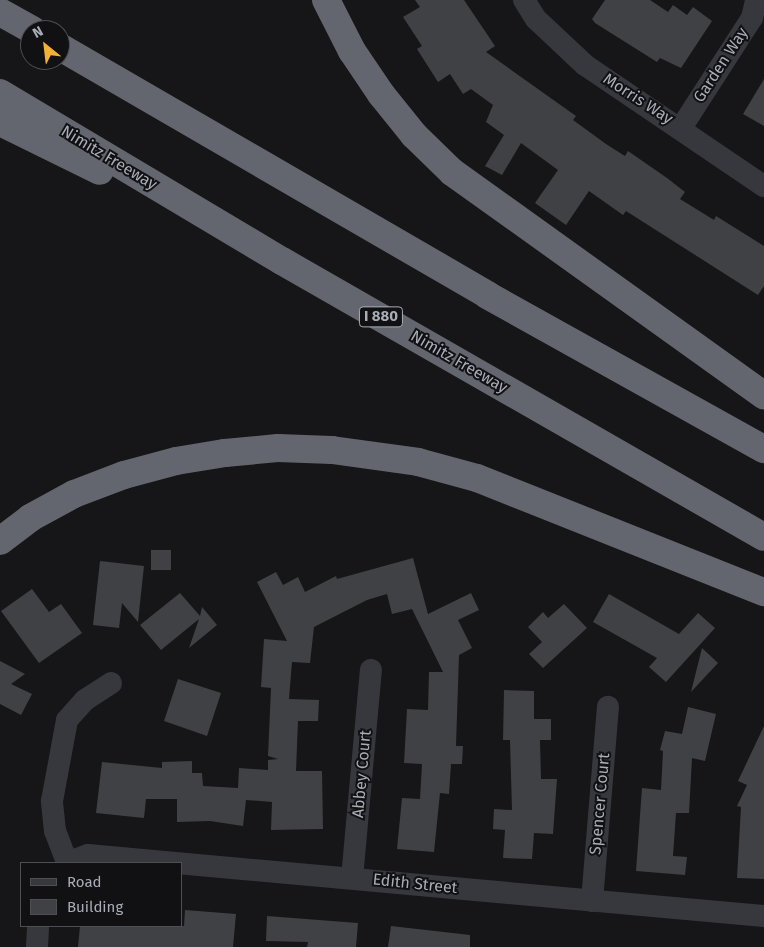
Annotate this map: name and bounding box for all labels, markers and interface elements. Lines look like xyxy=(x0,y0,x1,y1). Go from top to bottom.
north arrow xyxy=(20,20,70,70)
text: N xyxy=(30,23,46,42)
street label: Garden Way xyxy=(690,24,752,106)
street label: Morris Way xyxy=(599,69,677,129)
street label: Nimitz Freeway xyxy=(57,122,161,194)
road number: I 880 xyxy=(358,304,404,330)
street label: Nimitz Freeway xyxy=(407,327,511,397)
street label: Abbey Court xyxy=(349,729,375,819)
street label: Spencer Court xyxy=(586,752,614,856)
legend xyxy=(20,862,182,927)
street label: Edith Street xyxy=(372,870,458,898)
text: Road xyxy=(67,873,102,891)
text: Building xyxy=(67,898,123,916)

